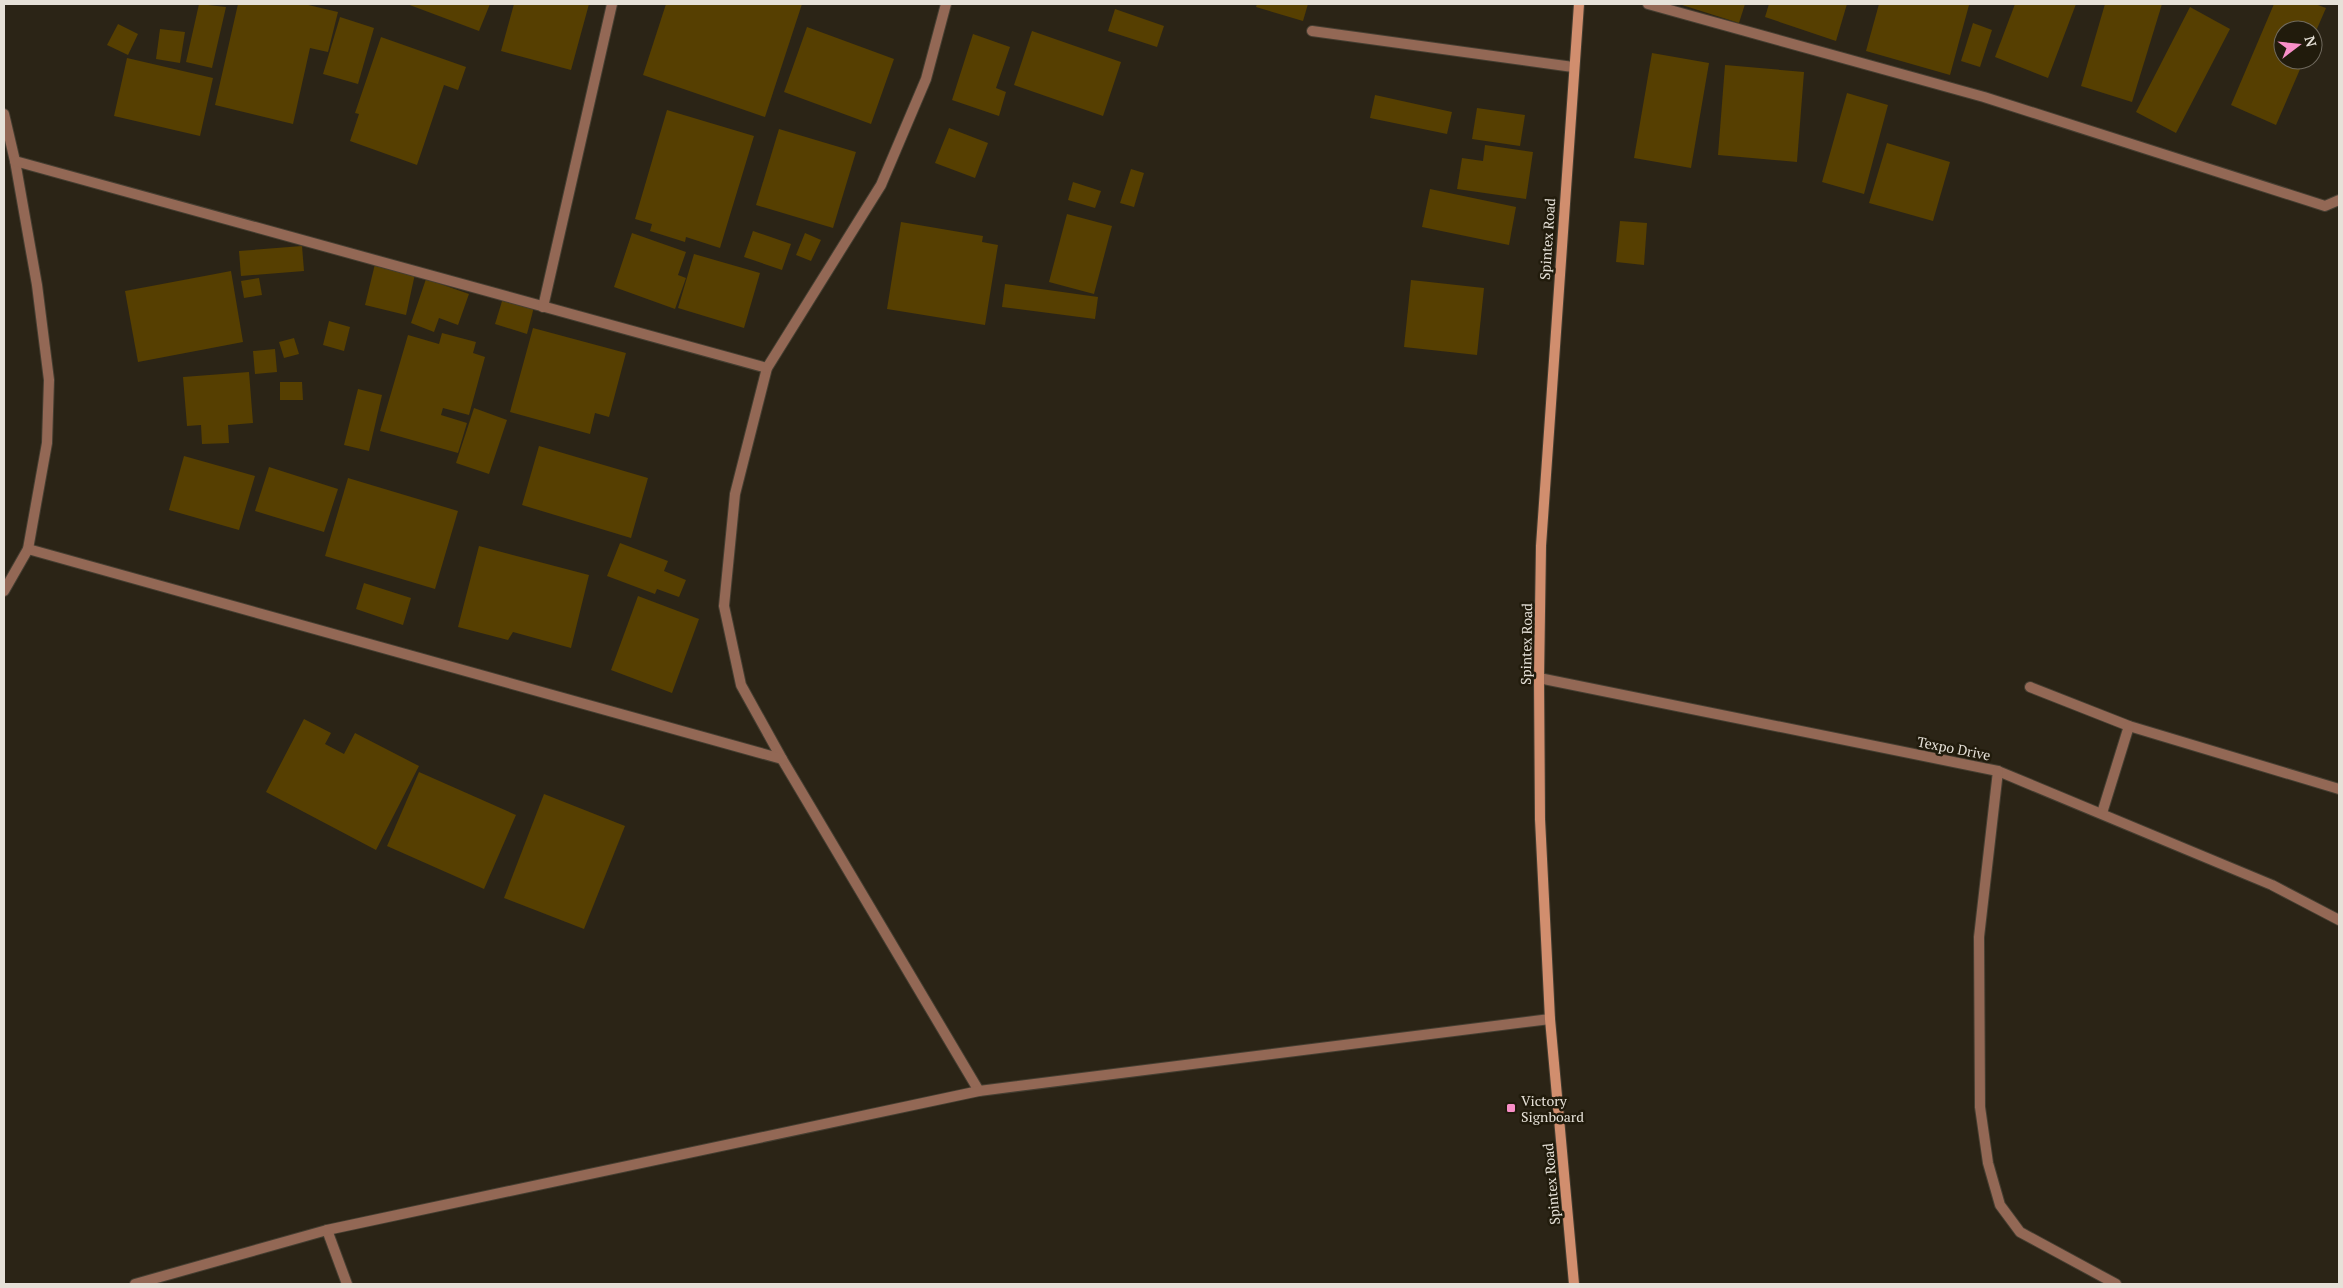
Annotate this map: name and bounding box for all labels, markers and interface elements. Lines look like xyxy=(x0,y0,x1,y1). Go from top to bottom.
north arrow xyxy=(2273,20,2323,70)
text: N xyxy=(2300,34,2322,49)
street label: Spintex Road xyxy=(1535,197,1559,280)
street label: Spintex Road xyxy=(1516,603,1536,685)
street label: Texpo Drive xyxy=(1916,732,1992,764)
place label: Victory Signboard xyxy=(1521,1091,1584,1126)
marker: Victory Signboard xyxy=(1505,1102,1517,1114)
street label: Spintex Road xyxy=(1538,1142,1564,1226)

